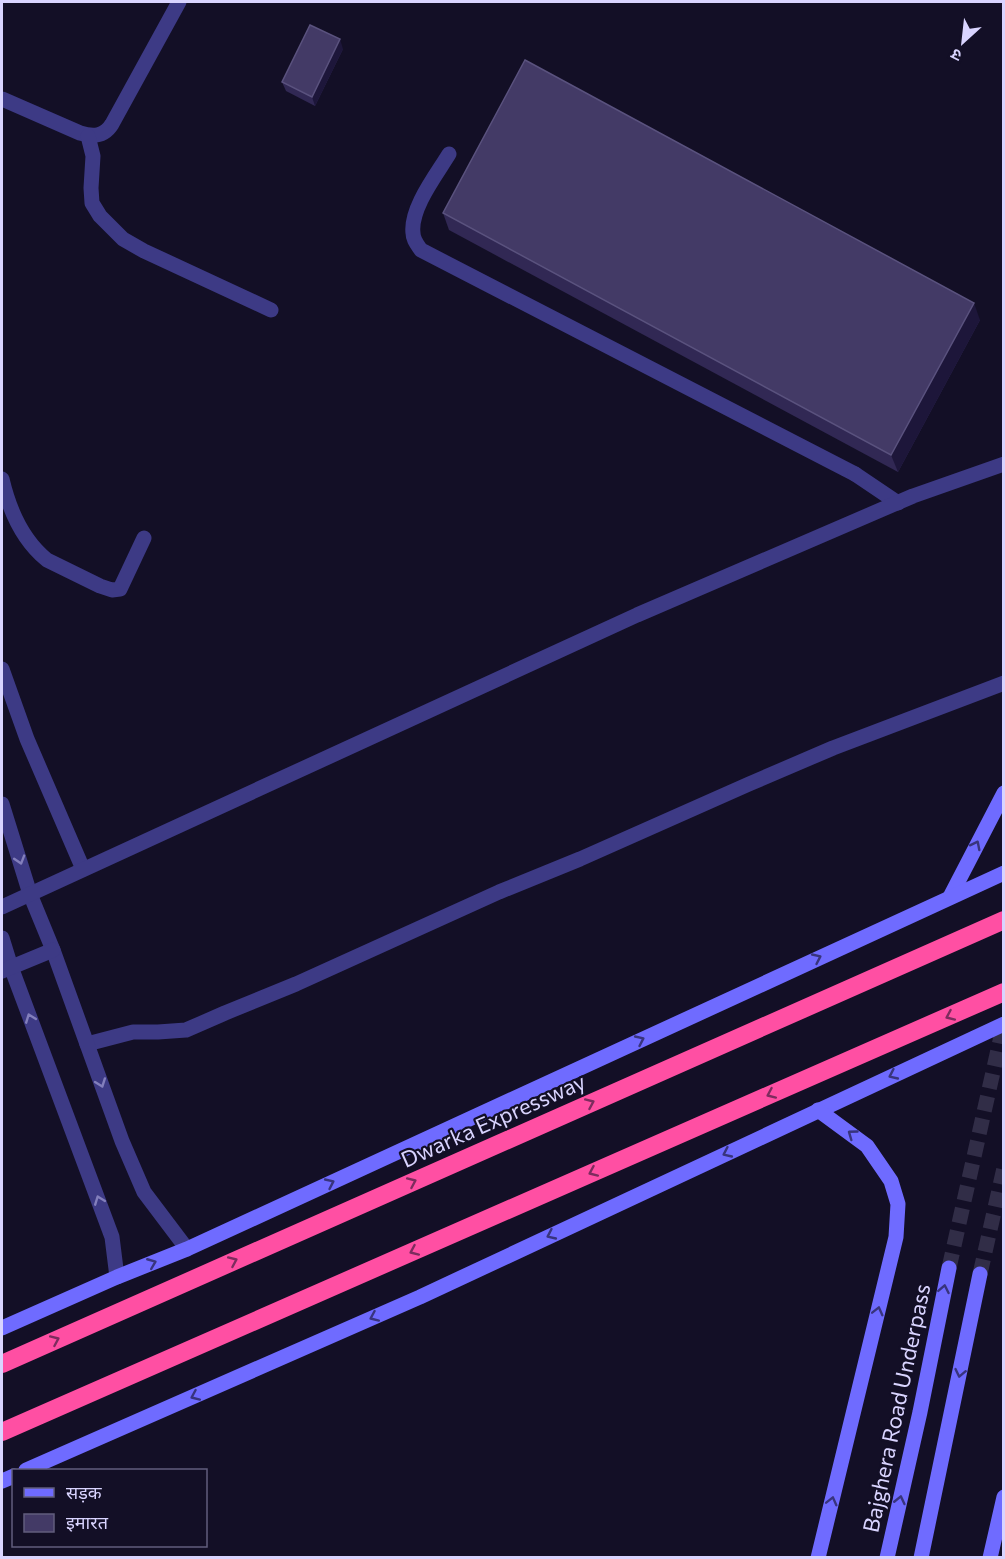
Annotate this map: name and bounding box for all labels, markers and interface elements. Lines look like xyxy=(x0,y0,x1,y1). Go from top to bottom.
north arrow xyxy=(933,12,993,72)
text: उ xyxy=(947,45,964,66)
one-way arrow xyxy=(969,840,981,851)
one-way arrow xyxy=(13,854,25,865)
one-way arrow xyxy=(811,954,822,966)
one-way arrow xyxy=(945,1009,956,1021)
one-way arrow xyxy=(25,1013,37,1024)
one-way arrow xyxy=(634,1035,645,1047)
street label: Dwarka Expressway xyxy=(397,1067,589,1173)
one-way arrow xyxy=(889,1067,900,1079)
one-way arrow xyxy=(93,1077,106,1087)
one-way arrow xyxy=(767,1087,778,1099)
one-way arrow xyxy=(583,1099,594,1111)
one-way arrow xyxy=(847,1131,858,1142)
one-way arrow xyxy=(723,1145,734,1157)
one-way arrow xyxy=(588,1165,599,1177)
one-way arrow xyxy=(405,1178,416,1190)
one-way arrow xyxy=(323,1179,334,1191)
one-way arrow xyxy=(93,1195,106,1206)
one-way arrow xyxy=(546,1228,557,1240)
one-way arrow xyxy=(410,1244,421,1256)
one-way arrow xyxy=(227,1257,238,1269)
one-way arrow xyxy=(145,1258,156,1270)
street label: Bajghera Road Underpass xyxy=(856,1281,936,1535)
one-way arrow xyxy=(937,1284,950,1294)
one-way arrow xyxy=(870,1306,883,1316)
one-way arrow xyxy=(369,1310,380,1322)
one-way arrow xyxy=(49,1336,60,1348)
one-way arrow xyxy=(954,1367,967,1377)
one-way arrow xyxy=(191,1388,202,1400)
legend xyxy=(12,1469,207,1547)
text: सड़क xyxy=(66,1481,103,1503)
one-way arrow xyxy=(824,1496,837,1506)
one-way arrow xyxy=(892,1496,905,1506)
text: इमारत xyxy=(66,1511,109,1533)

